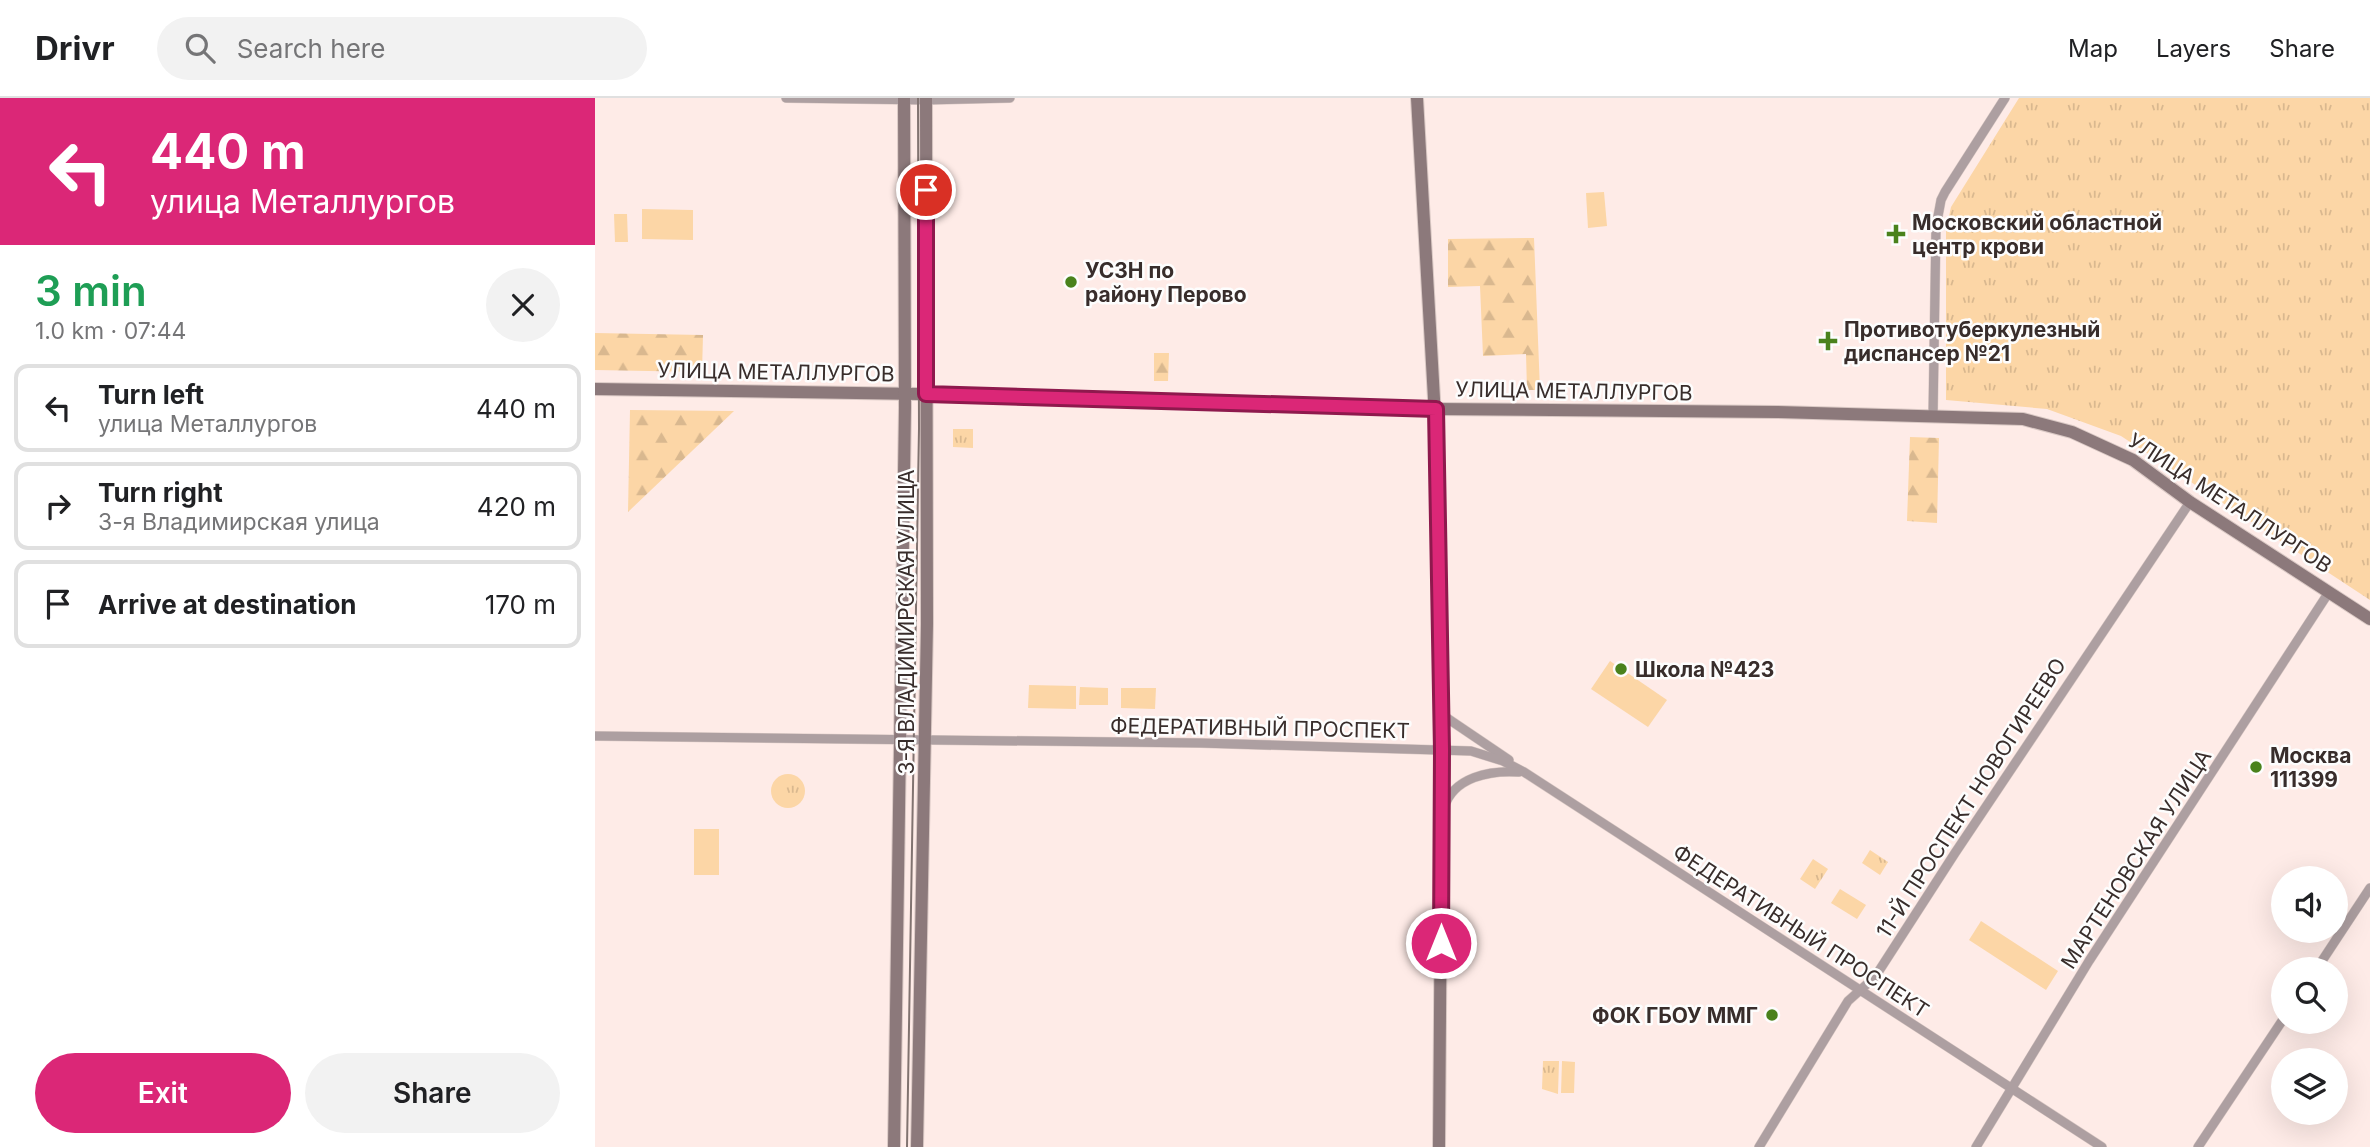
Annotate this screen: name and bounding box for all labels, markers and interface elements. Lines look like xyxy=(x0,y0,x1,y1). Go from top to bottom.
search box xyxy=(157,17,647,80)
text: Drivr xyxy=(35,28,115,68)
icon: search xyxy=(181,29,219,67)
text: Search here xyxy=(237,33,385,64)
text: Map xyxy=(2068,34,2118,63)
text: Layers xyxy=(2156,34,2231,63)
text: Share xyxy=(2269,34,2335,63)
text: 440 m xyxy=(150,122,306,181)
icon: left xyxy=(35,126,126,217)
pin xyxy=(896,160,956,220)
icon: arrive xyxy=(907,171,945,209)
text: улица Металлургов xyxy=(150,182,455,221)
place label: Московский областной центр крови xyxy=(1912,210,2162,259)
marker: Московский областной центр крови xyxy=(1886,224,1906,244)
place label: УСЗН по району Перово xyxy=(1085,258,1247,307)
text: 3 min xyxy=(35,265,147,316)
button: close xyxy=(486,268,560,342)
marker: УСЗН по району Перово xyxy=(1063,274,1079,290)
text: 1.0 km · 07:44 xyxy=(35,317,186,345)
place label: Противотуберкулезный диспансер №21 xyxy=(1844,317,2100,366)
marker: Противотуберкулезный диспансер №21 xyxy=(1818,331,1838,351)
street label: УЛИЦА МЕТАЛЛУРГОВ xyxy=(657,357,895,387)
street label: УЛИЦА МЕТАЛЛУРГОВ xyxy=(1455,376,1693,406)
text: Turn left xyxy=(98,379,204,410)
icon: left xyxy=(39,389,77,427)
text: 440 m xyxy=(476,393,556,424)
text: улица Металлургов xyxy=(98,410,317,438)
street label: УЛИЦА МЕТАЛЛУРГОВ xyxy=(2124,428,2336,578)
street label: 3-Я ВЛАДИМИРСКАЯ УЛИЦА xyxy=(894,470,919,774)
text: Turn right xyxy=(98,477,223,508)
icon: right xyxy=(39,487,77,525)
text: 420 m xyxy=(477,491,556,522)
text: 3-я Владимирская улица xyxy=(98,508,380,536)
icon: arrive xyxy=(39,585,77,623)
text: Arrive at destination xyxy=(98,589,357,620)
text: 170 m xyxy=(485,589,556,620)
street label: 11-Й ПРОСПЕКТ НОВОГИРЕЕВО xyxy=(1870,653,2071,943)
place label: Школа №423 xyxy=(1635,657,1774,682)
marker: Школа №423 xyxy=(1613,661,1629,677)
street label: ФЕДЕРАТИВНЫЙ ПРОСПЕКТ xyxy=(1110,712,1410,743)
place label: Москва 111399 xyxy=(2270,743,2351,792)
street label: МАРТЕНОВСКАЯ УЛИЦА xyxy=(2056,745,2216,973)
marker: Москва 111399 xyxy=(2248,759,2264,775)
street label: ФЕДЕРАТИВНЫЙ ПРОСПЕКТ xyxy=(1669,838,1934,1023)
map controls xyxy=(2271,866,2348,1125)
button: sound xyxy=(2271,866,2348,943)
position arrow xyxy=(1404,906,1478,980)
button: search xyxy=(2271,957,2348,1034)
place label: ФОК ГБОУ ММГ xyxy=(1592,1003,1758,1028)
marker: ФОК ГБОУ ММГ xyxy=(1764,1007,1780,1023)
button: layers xyxy=(2271,1048,2348,1125)
button: Exit xyxy=(35,1053,291,1133)
button: Share xyxy=(305,1053,560,1133)

